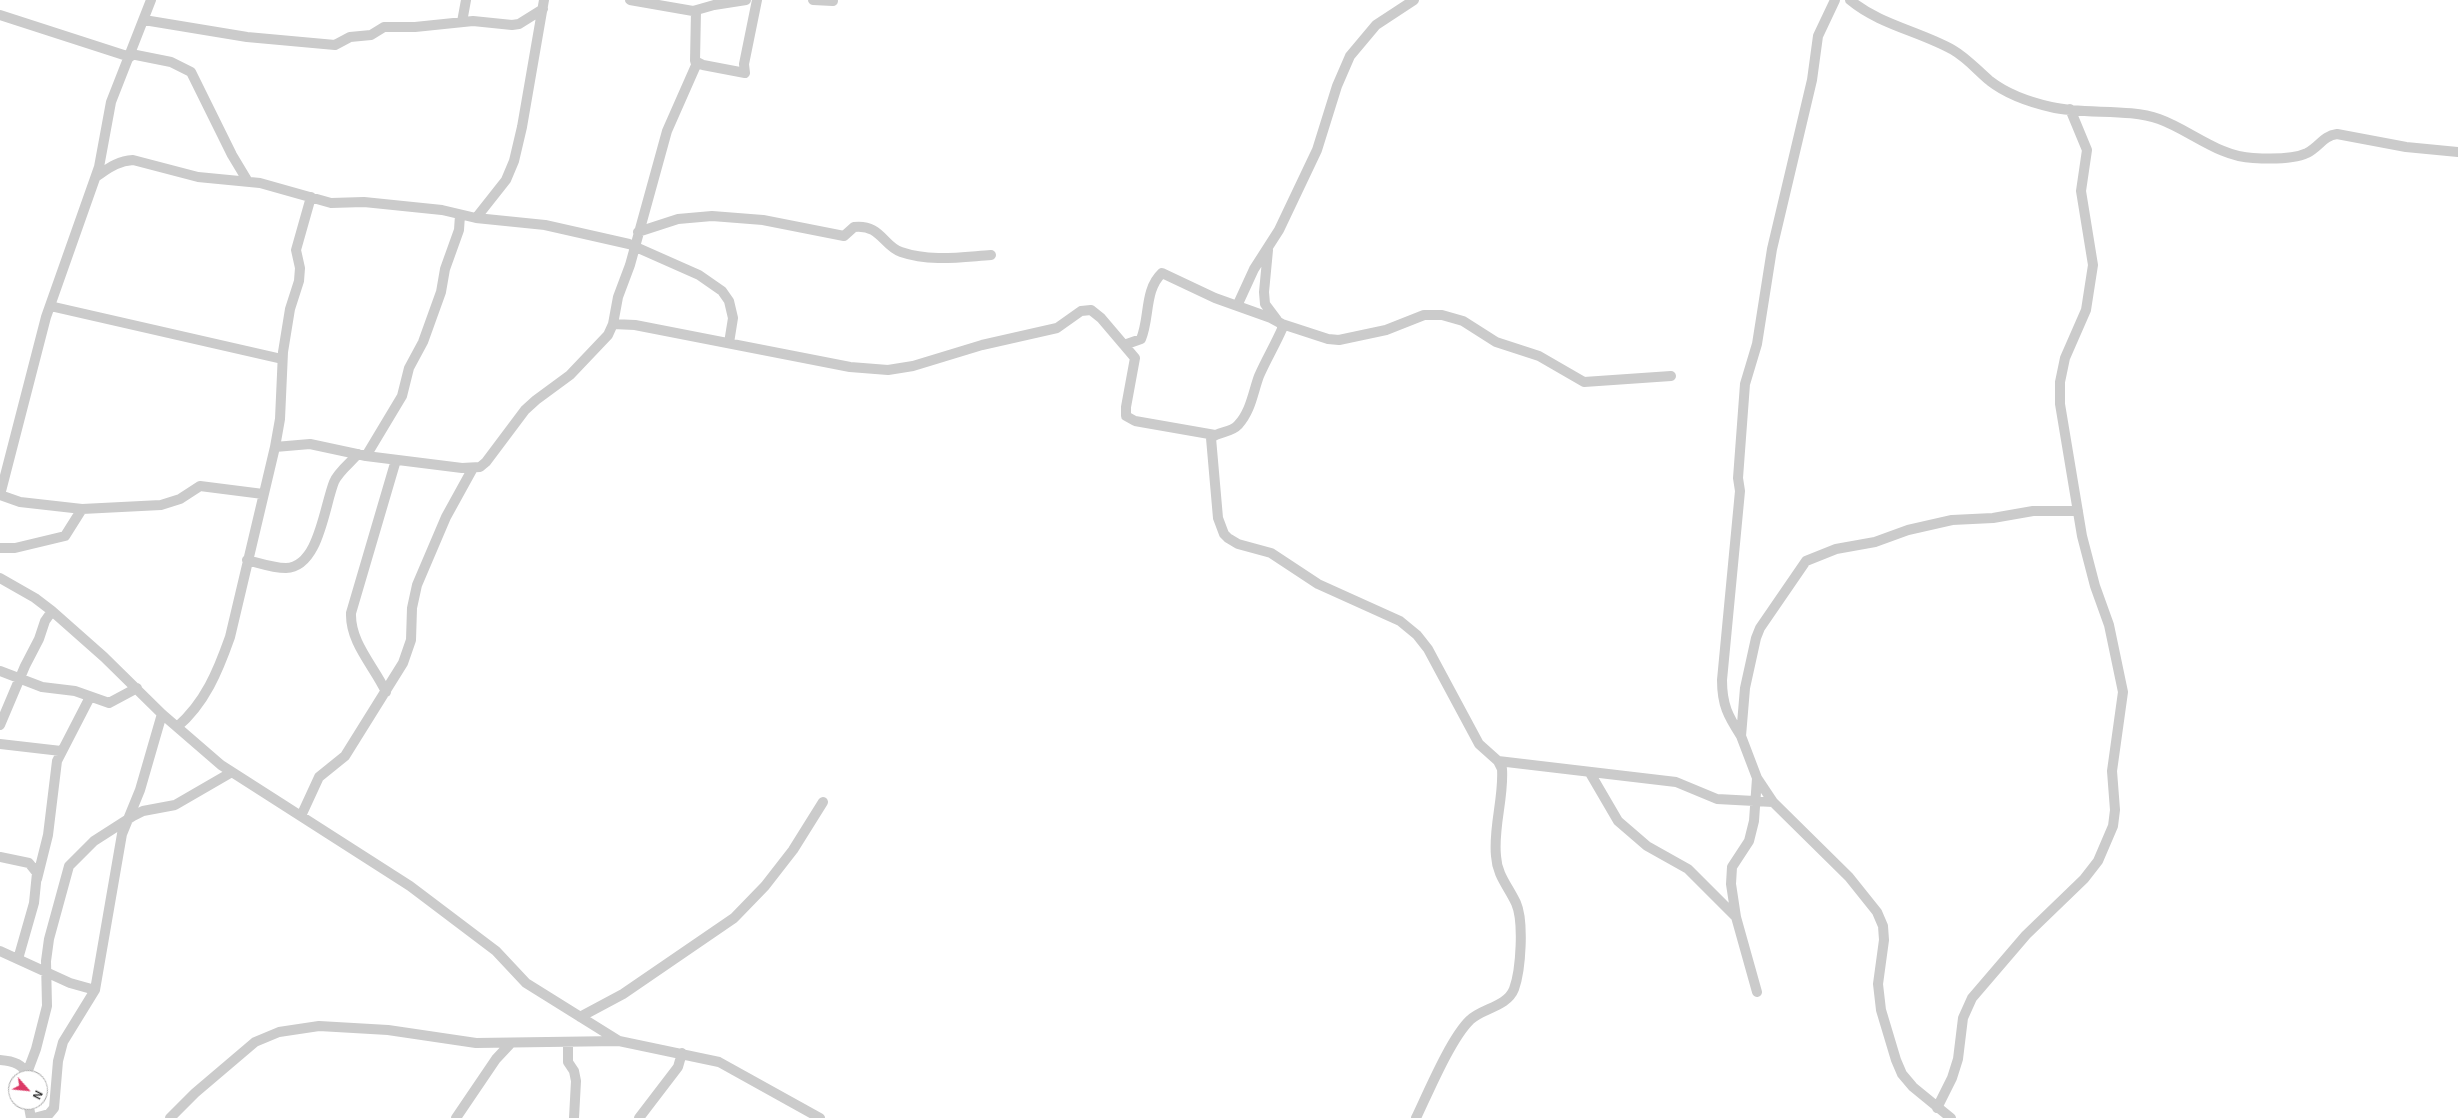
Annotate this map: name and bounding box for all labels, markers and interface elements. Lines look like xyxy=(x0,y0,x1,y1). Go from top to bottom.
north arrow xyxy=(8,1070,48,1110)
text: N xyxy=(31,1089,45,1101)

